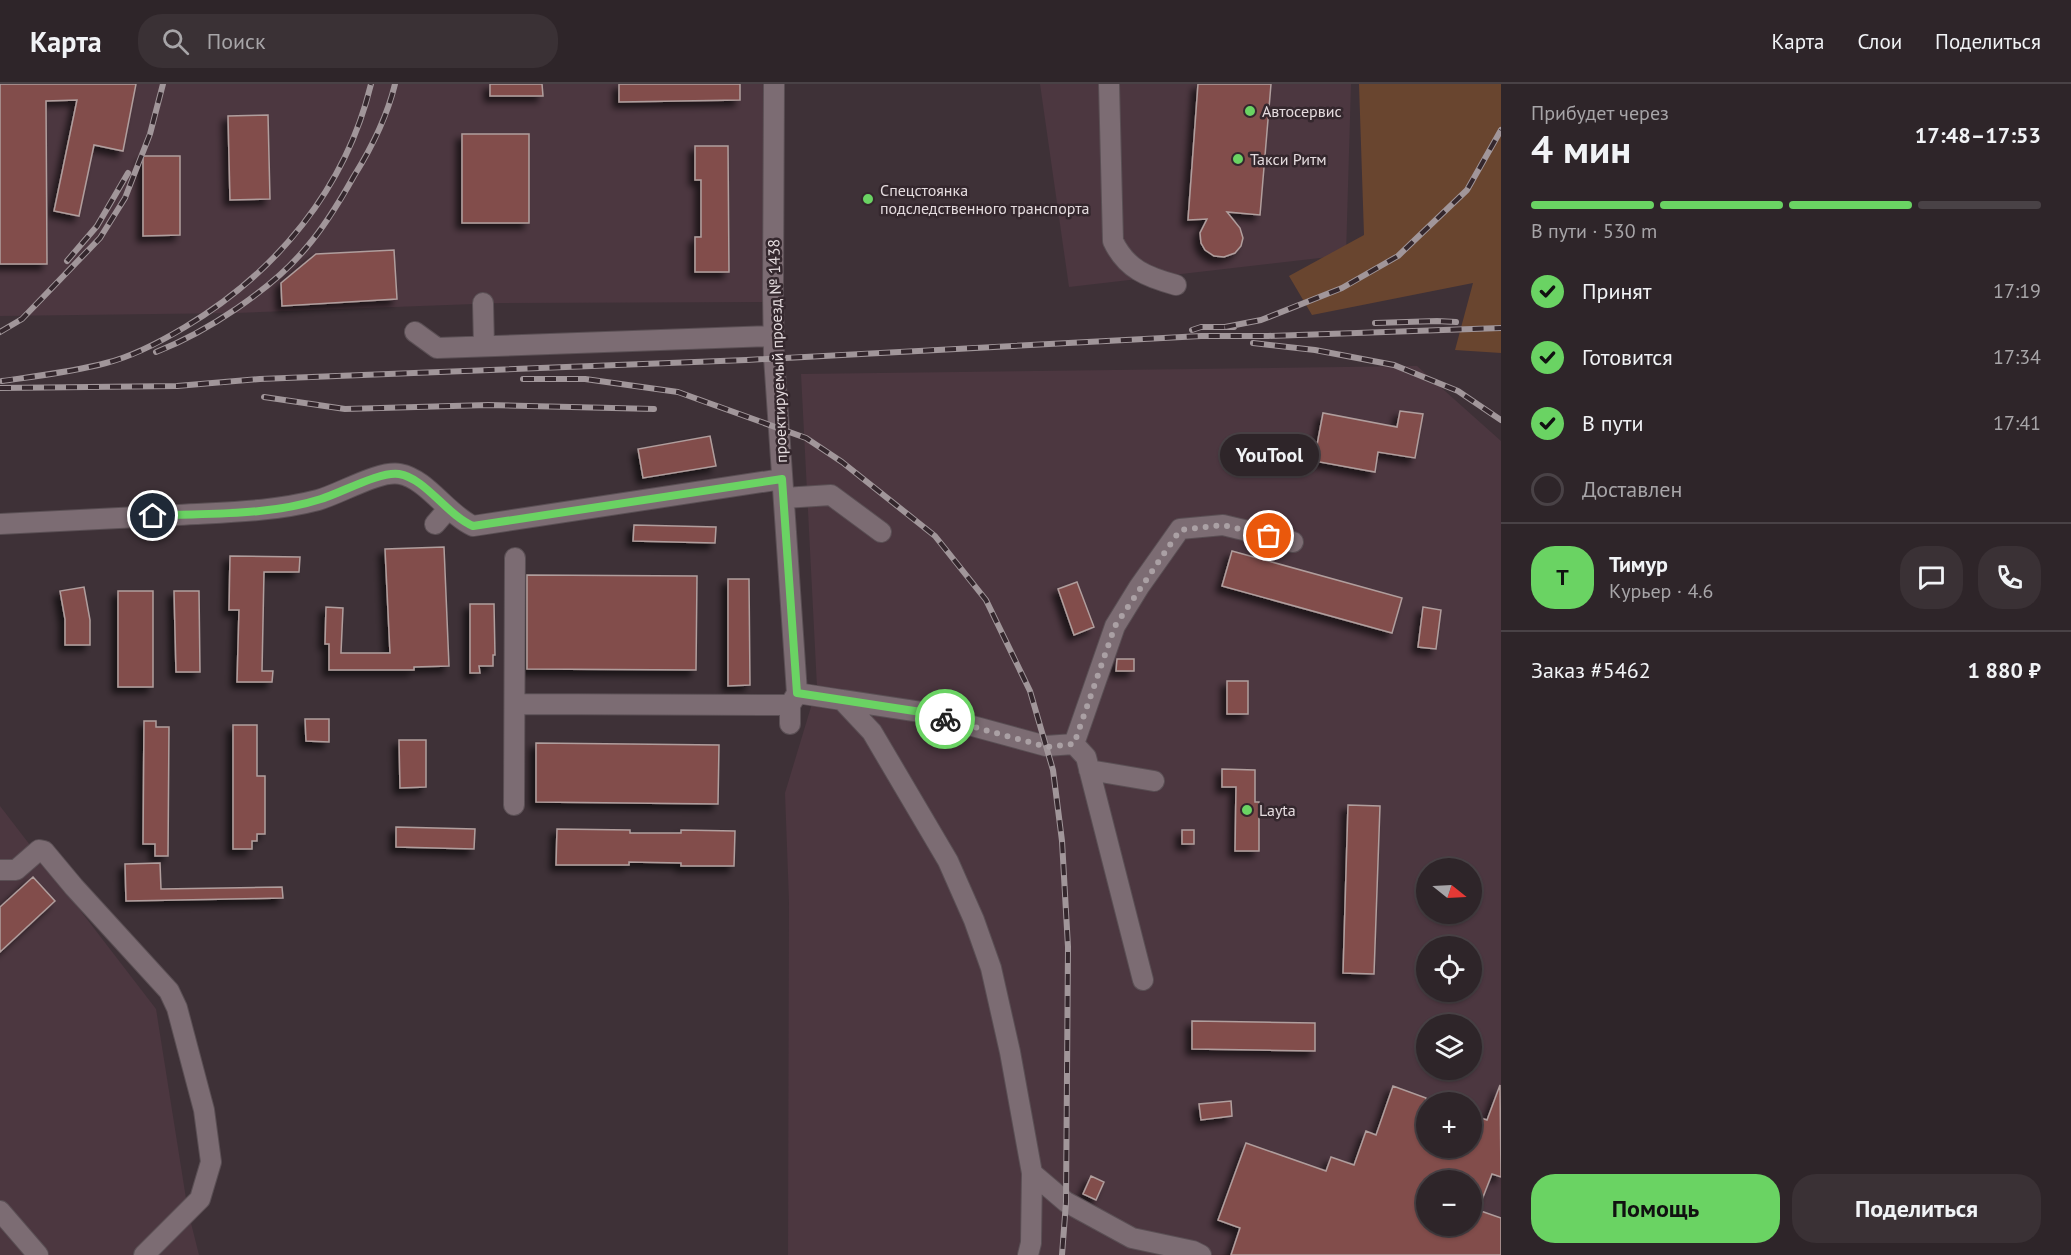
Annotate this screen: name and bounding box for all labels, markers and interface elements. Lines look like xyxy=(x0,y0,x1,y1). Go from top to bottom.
search box xyxy=(138,14,558,68)
text: Карта xyxy=(30,23,102,60)
icon: search xyxy=(159,25,192,58)
text: Поиск xyxy=(207,27,266,55)
text: Карта xyxy=(1771,28,1824,55)
text: Слои xyxy=(1857,28,1902,55)
text: Поделиться xyxy=(1935,28,2041,55)
text: Прибудет через xyxy=(1531,100,1669,126)
place label: Автосервис xyxy=(1262,101,1342,121)
marker: Автосервис xyxy=(1243,104,1257,118)
text: 17:48–17:53 xyxy=(1915,121,2041,149)
text: 4 мин xyxy=(1531,123,1631,174)
place label: Такси Ритм xyxy=(1250,149,1327,169)
marker: Такси Ритм xyxy=(1231,152,1245,166)
place label: Спецстоянка подследственного транспорта xyxy=(880,180,1089,218)
marker: Спецстоянка подследственного транспорта xyxy=(861,192,875,206)
text: В пути · 530 m xyxy=(1531,218,1657,244)
street label: проектируемый проезд № 1438 xyxy=(763,239,791,463)
icon: check xyxy=(1531,275,1564,308)
text: Принят xyxy=(1582,277,1652,305)
text: 17:19 xyxy=(1993,278,2041,304)
icon: check xyxy=(1531,341,1564,374)
text: Готовится xyxy=(1582,343,1673,371)
text: 17:34 xyxy=(1993,344,2041,370)
icon: check xyxy=(1531,407,1564,440)
text: В пути xyxy=(1582,409,1644,437)
text: 17:41 xyxy=(1993,410,2041,436)
callout: YouTool xyxy=(1220,434,1318,476)
text: YouTool xyxy=(1236,442,1303,468)
text: Доставлен xyxy=(1582,475,1682,503)
pin xyxy=(127,490,178,541)
icon: home xyxy=(136,499,169,532)
pin xyxy=(1243,510,1294,561)
icon: bag xyxy=(1252,519,1285,552)
button: chat xyxy=(1900,546,1963,609)
button: phone xyxy=(1978,546,2041,609)
text: Тимур xyxy=(1609,550,1668,578)
text: Т xyxy=(1556,563,1569,591)
text: Курьер · 4.6 xyxy=(1609,578,1713,604)
text: Заказ #5462 xyxy=(1531,656,1651,684)
text: 1 880 ₽ xyxy=(1967,656,2041,684)
courier xyxy=(915,689,975,749)
icon: bike xyxy=(929,703,962,736)
place label: Layta xyxy=(1259,800,1296,820)
marker: Layta xyxy=(1240,803,1254,817)
north arrow xyxy=(1416,858,1482,924)
map controls xyxy=(1416,858,1482,1236)
button: locate xyxy=(1416,936,1482,1002)
button: layers xyxy=(1416,1014,1482,1080)
button: + xyxy=(1416,1092,1482,1158)
button: − xyxy=(1416,1170,1482,1236)
button: Помощь xyxy=(1531,1174,1780,1243)
button: Поделиться xyxy=(1792,1174,2041,1243)

